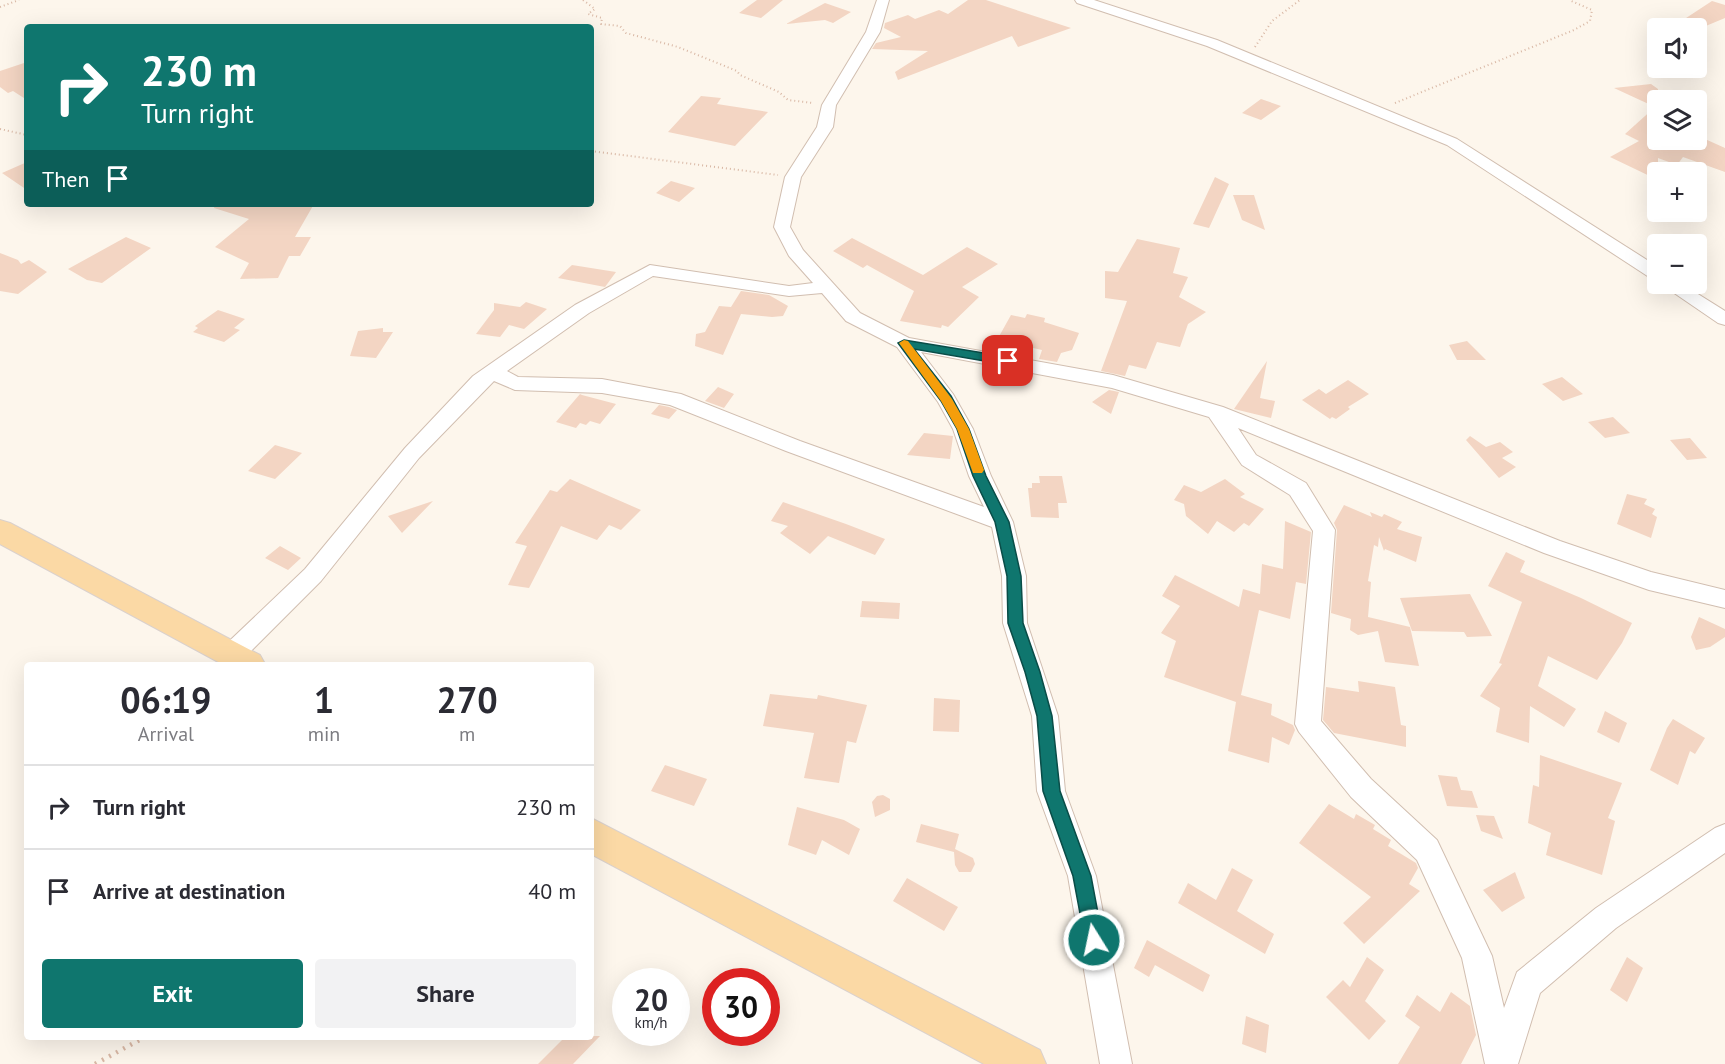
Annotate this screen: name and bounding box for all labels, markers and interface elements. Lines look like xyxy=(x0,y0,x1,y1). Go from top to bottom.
map controls xyxy=(1647,18,1707,294)
button: sound xyxy=(1647,18,1707,78)
text: 230 m xyxy=(141,43,257,98)
icon: right xyxy=(42,48,120,126)
button: layers xyxy=(1647,90,1707,150)
text: Turn right xyxy=(141,96,254,130)
icon: arrive xyxy=(101,162,134,195)
button: + xyxy=(1647,162,1707,222)
text: Then xyxy=(42,165,89,193)
button: − xyxy=(1647,234,1707,294)
pin xyxy=(982,335,1033,386)
icon: arrive xyxy=(991,344,1024,377)
text: 06:19 xyxy=(120,676,212,723)
text: 1 xyxy=(314,676,334,723)
text: 270 xyxy=(437,676,498,723)
text: Arrival xyxy=(138,721,194,747)
text: min xyxy=(308,721,340,747)
text: m xyxy=(459,721,475,747)
icon: right xyxy=(42,791,75,824)
text: Turn right xyxy=(93,793,185,821)
text: 230 m xyxy=(516,793,576,821)
icon: arrive xyxy=(42,875,75,908)
text: Arrive at destination xyxy=(93,877,285,905)
text: 40 m xyxy=(528,877,576,905)
position arrow xyxy=(1062,908,1126,972)
button: Exit xyxy=(42,959,303,1028)
button: Share xyxy=(315,959,576,1028)
speed limit sign: 30 xyxy=(702,968,780,1046)
text: 20 xyxy=(634,980,668,1019)
text: km/h xyxy=(635,1013,667,1032)

